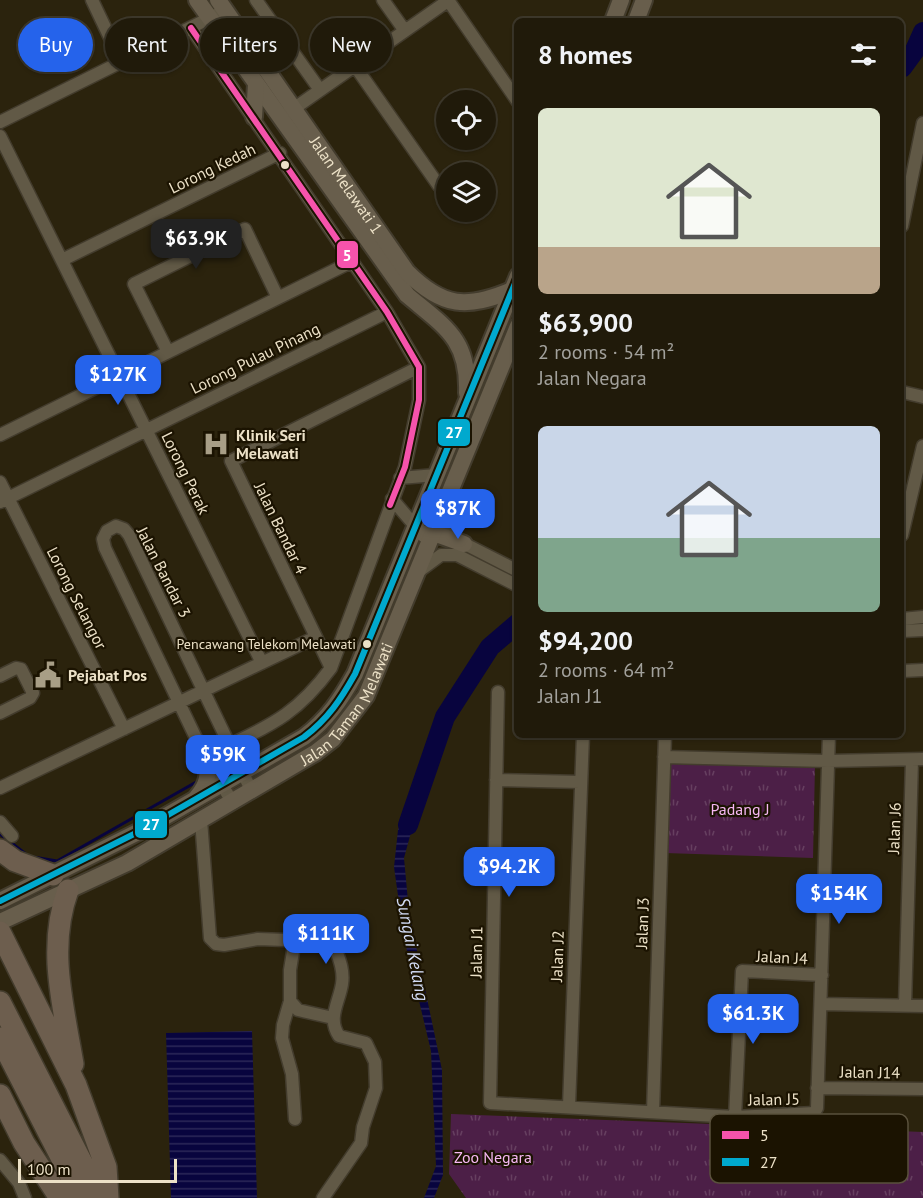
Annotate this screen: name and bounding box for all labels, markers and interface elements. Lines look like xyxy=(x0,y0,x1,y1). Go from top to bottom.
chip: Buy xyxy=(18,18,93,72)
chip: Rent xyxy=(105,18,188,72)
chip: Filters xyxy=(200,18,298,72)
chip: New xyxy=(310,18,392,72)
text: 8 homes xyxy=(538,38,633,71)
icon: filters xyxy=(847,38,880,71)
map controls xyxy=(436,90,496,222)
button: locate xyxy=(436,90,496,150)
street label: Jalan Melawati 1 xyxy=(305,131,387,237)
street label: Lorong Kedah xyxy=(165,138,259,198)
icon: home xyxy=(655,147,763,255)
unlabelled marker xyxy=(279,159,291,171)
button: layers xyxy=(436,162,496,222)
pin: $63.9K xyxy=(147,219,245,270)
text: $63.9K xyxy=(165,225,227,251)
line badge: 5 xyxy=(336,240,359,269)
text: 5 xyxy=(342,245,352,265)
text: $63,900 xyxy=(538,306,633,339)
street label: Lorong Pulau Pinang xyxy=(187,318,323,398)
text: 2 rooms · 54 m² xyxy=(538,339,674,365)
pin: $127K xyxy=(76,355,160,406)
text: $127K xyxy=(89,361,147,387)
text: Jalan Negara xyxy=(538,365,647,391)
line badge: 27 xyxy=(437,418,471,447)
text: 27 xyxy=(445,422,463,442)
place label: Klinik Seri Melawati xyxy=(236,425,306,463)
street label: Lorong Perak xyxy=(157,429,215,518)
hospital icon: Klinik Seri Melawati xyxy=(201,429,231,459)
icon: home xyxy=(655,465,763,573)
street label: Jalan Bandar 4 xyxy=(250,478,312,577)
pin: $87K xyxy=(422,489,494,540)
text: $87K xyxy=(435,495,481,521)
street label: Jalan Bandar 3 xyxy=(132,522,195,621)
street label: Lorong Selangor xyxy=(43,544,112,653)
text: $94,200 xyxy=(538,624,633,657)
place label: Pencawang Telekom Melawati xyxy=(177,635,356,653)
marker: Pencawang Telekom Melawati xyxy=(361,638,373,650)
street label: Jalan Taman Melawati xyxy=(296,639,397,770)
text: 2 rooms · 64 m² xyxy=(538,657,674,683)
public building icon: Pejabat Pos xyxy=(33,660,63,690)
place label: Pejabat Pos xyxy=(68,665,147,685)
text: Jalan J1 xyxy=(538,683,603,709)
pin: $59K xyxy=(187,735,259,786)
text: $59K xyxy=(200,741,246,767)
park label: Padang J xyxy=(710,799,770,819)
street label: Jalan J6 xyxy=(883,802,905,855)
line badge: 27 xyxy=(134,810,168,839)
text: 27 xyxy=(142,814,160,834)
pin: $94.2K xyxy=(460,847,558,898)
text: $94.2K xyxy=(478,853,540,879)
pin: $154K xyxy=(797,874,881,925)
text: $154K xyxy=(810,880,868,906)
water label: Sungai Kelang xyxy=(392,895,434,1003)
street label: Jalan J3 xyxy=(631,897,653,950)
pin: $111K xyxy=(284,914,368,965)
text: $111K xyxy=(297,920,355,946)
street label: Jalan J1 xyxy=(466,926,486,979)
street label: Jalan J2 xyxy=(546,930,568,983)
street label: Jalan J4 xyxy=(755,946,809,968)
pin: $61.3K xyxy=(704,994,802,1045)
text: $61.3K xyxy=(722,1000,784,1026)
street label: Jalan J14 xyxy=(839,1061,901,1083)
street label: Jalan J5 xyxy=(747,1089,800,1109)
legend xyxy=(710,1114,908,1183)
text: 5 xyxy=(760,1125,769,1145)
park label: Zoo Negara xyxy=(454,1147,532,1167)
text: 27 xyxy=(760,1152,777,1172)
scale bar xyxy=(18,1156,177,1184)
text: 100 m xyxy=(27,1159,70,1179)

